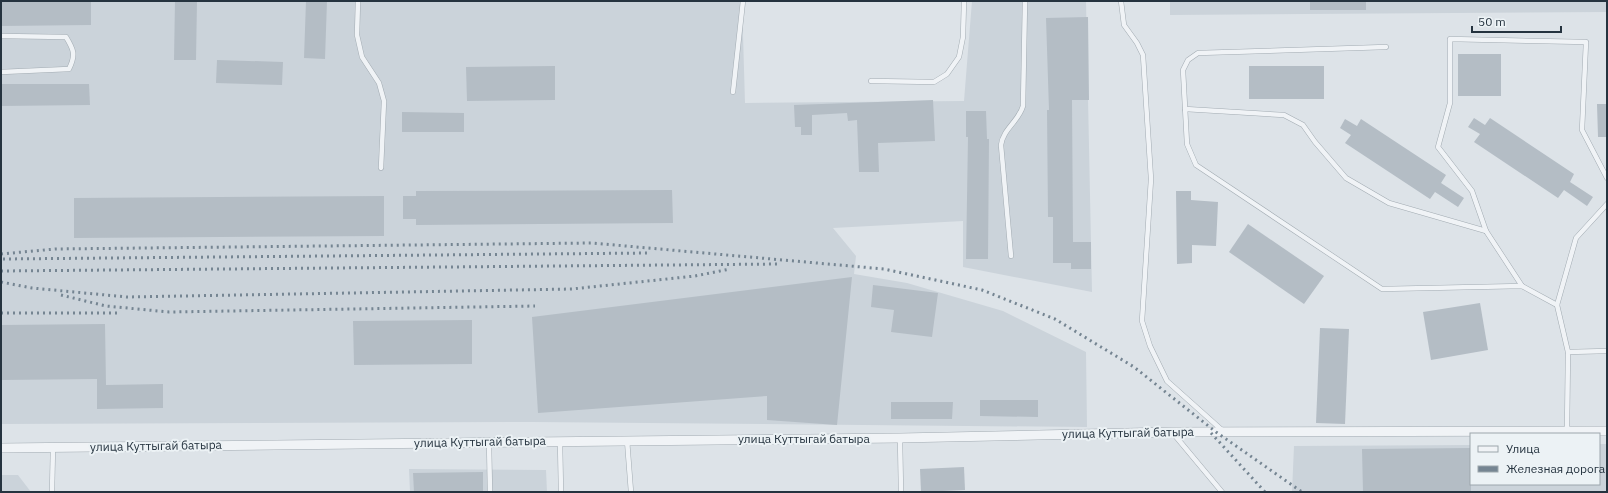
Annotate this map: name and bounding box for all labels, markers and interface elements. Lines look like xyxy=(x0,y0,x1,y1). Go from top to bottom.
scale bar xyxy=(1472,8,1561,34)
text: 50 m xyxy=(1478,14,1506,29)
street label: улица Куттыгай батыра xyxy=(1062,424,1195,441)
street label: улица Куттыгай батыра xyxy=(738,431,871,446)
street label: улица Куттыгай батыра xyxy=(414,433,547,450)
legend xyxy=(1470,433,1600,485)
street label: улица Куттыгай батыра xyxy=(90,437,223,454)
text: Улица xyxy=(1506,441,1540,456)
text: Железная дорога xyxy=(1506,461,1606,476)

